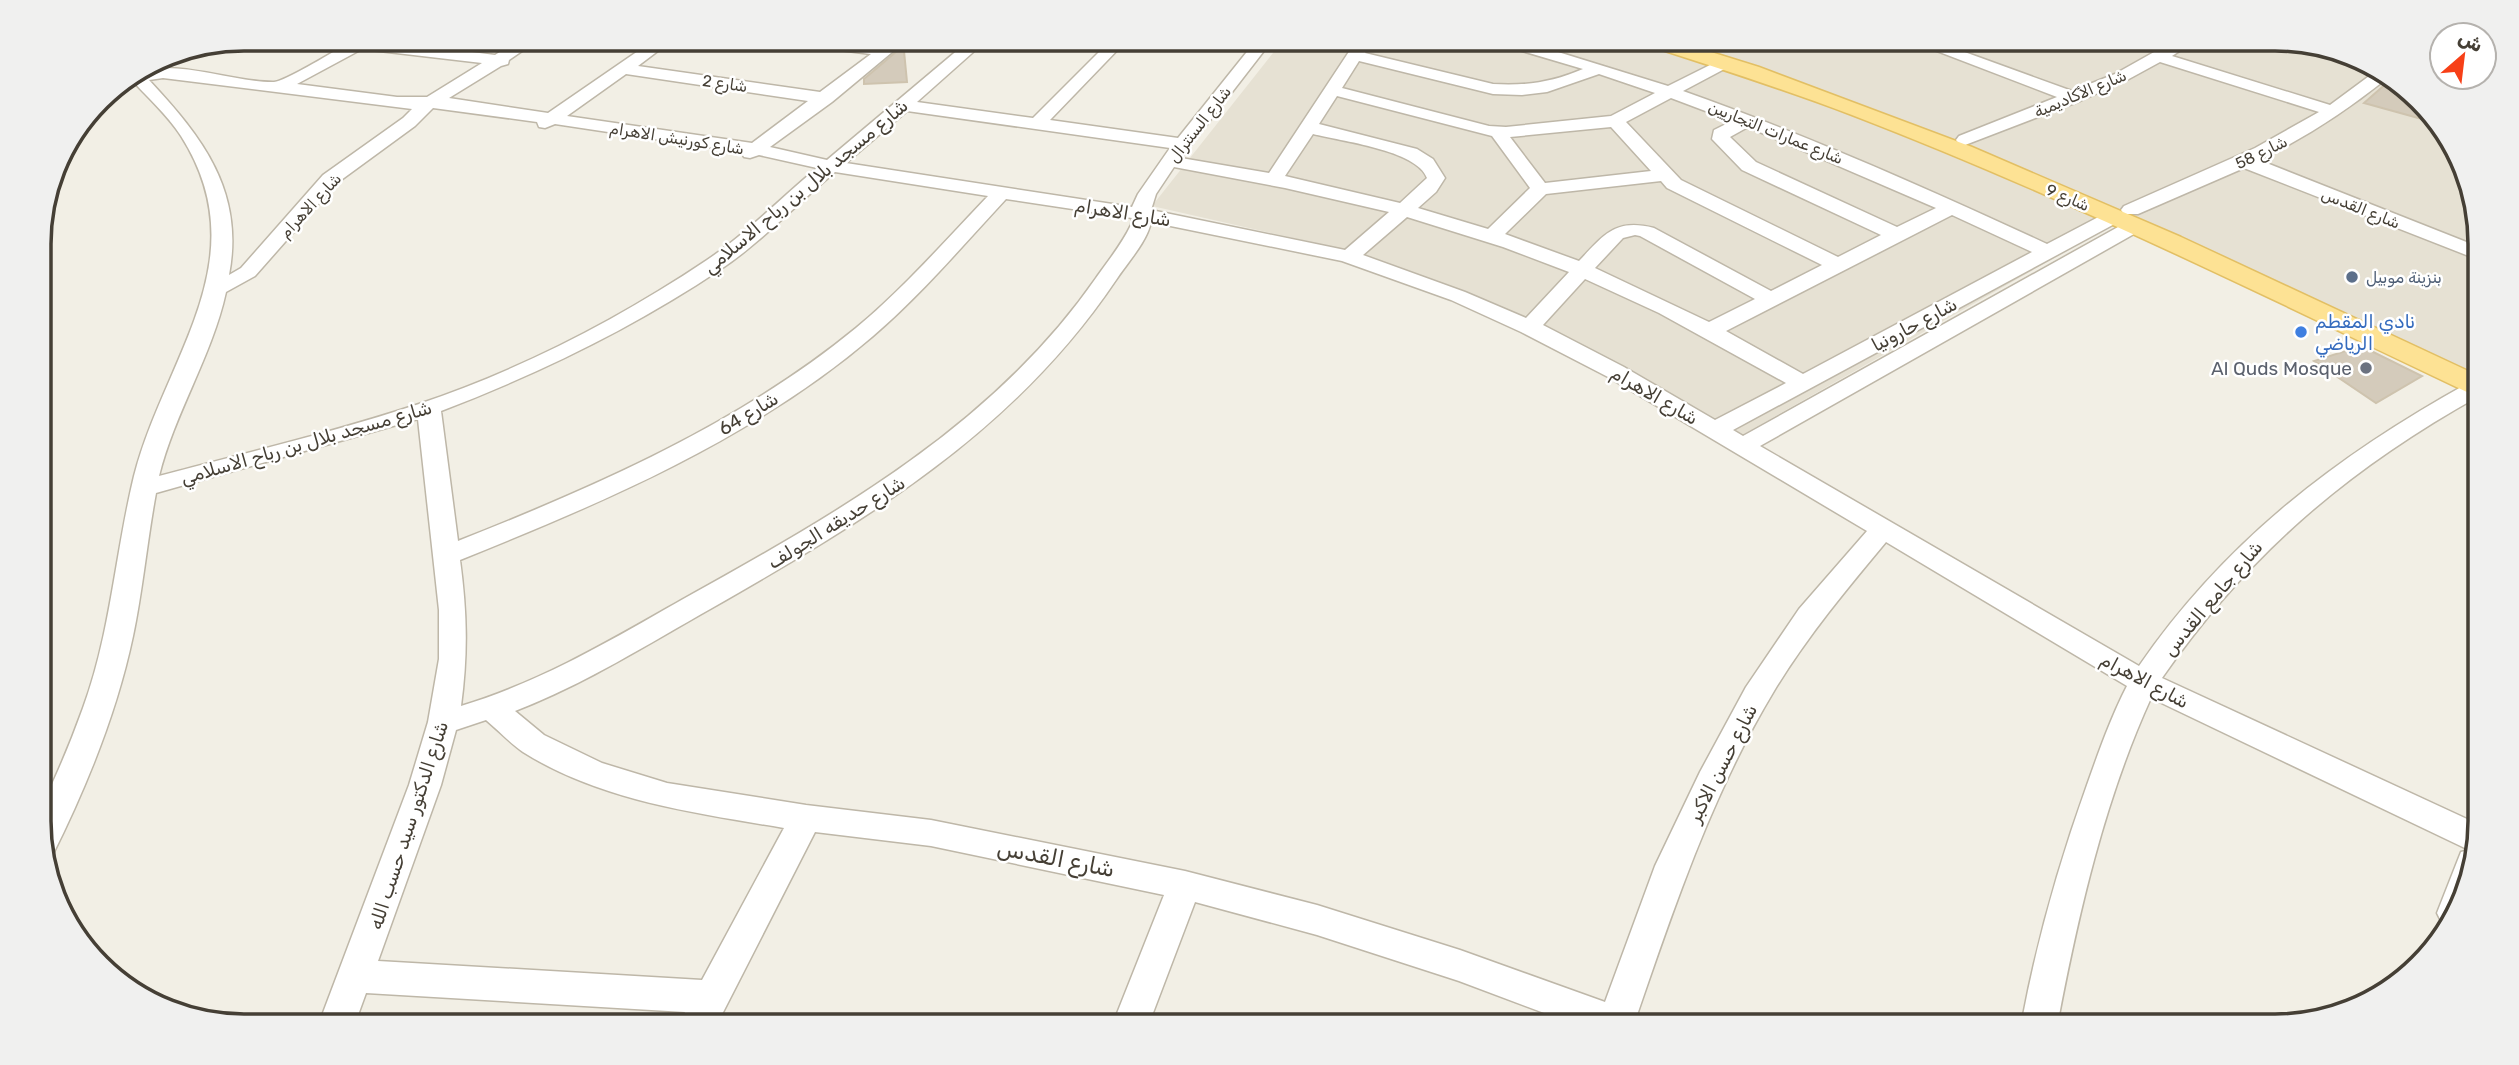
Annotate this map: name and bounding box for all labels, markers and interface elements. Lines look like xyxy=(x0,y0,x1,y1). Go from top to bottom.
north arrow xyxy=(2428,21,2498,91)
text: ش xyxy=(2455,26,2487,57)
street label: شارع الأكاديمية xyxy=(2031,65,2130,123)
street label: شارع 2 xyxy=(701,71,749,98)
street label: شارع السنترال xyxy=(1164,82,1237,168)
street label: شارع مسجد بلال بن رباح الاسلامي xyxy=(698,94,914,281)
street label: شارع عمارات التجاريين xyxy=(1705,97,1846,170)
street label: شارع كورنيش الاهرام xyxy=(608,118,745,160)
street label: شارع 58 xyxy=(2232,132,2291,175)
street label: شارع الاهرام xyxy=(276,169,347,243)
street label: شارع 9 xyxy=(2042,180,2092,217)
street label: شارع القدس xyxy=(2318,184,2403,235)
street label: شارع الاهرام xyxy=(1073,194,1173,233)
place label: بنزينة موبيل xyxy=(2366,268,2442,288)
marker: بنزينة موبيل xyxy=(2344,269,2360,285)
street label: شارع حارونيا xyxy=(1867,292,1962,358)
place label: نادي المقطم الرياضي xyxy=(2315,310,2415,358)
marker: نادي المقطم الرياضي xyxy=(2293,324,2309,340)
place label: Al Quds Mosque xyxy=(2211,357,2352,380)
marker: Al Quds Mosque xyxy=(2358,360,2374,376)
street label: شارع الاهرام xyxy=(1606,361,1702,431)
street label: شارع 64 xyxy=(714,387,783,442)
street label: شارع مسجد بلال بن رباح الاسلامي xyxy=(178,396,435,492)
street label: شارع حديقه الجولف xyxy=(763,471,910,576)
street label: شارع جامع القدس xyxy=(2157,536,2269,662)
street label: شارع الاهرام xyxy=(2096,648,2193,715)
street label: شارع حسن الاكبر xyxy=(1682,700,1764,828)
street label: شارع الدكتور سيد حسب الله xyxy=(364,718,455,933)
street label: شارع القدس xyxy=(994,833,1117,885)

